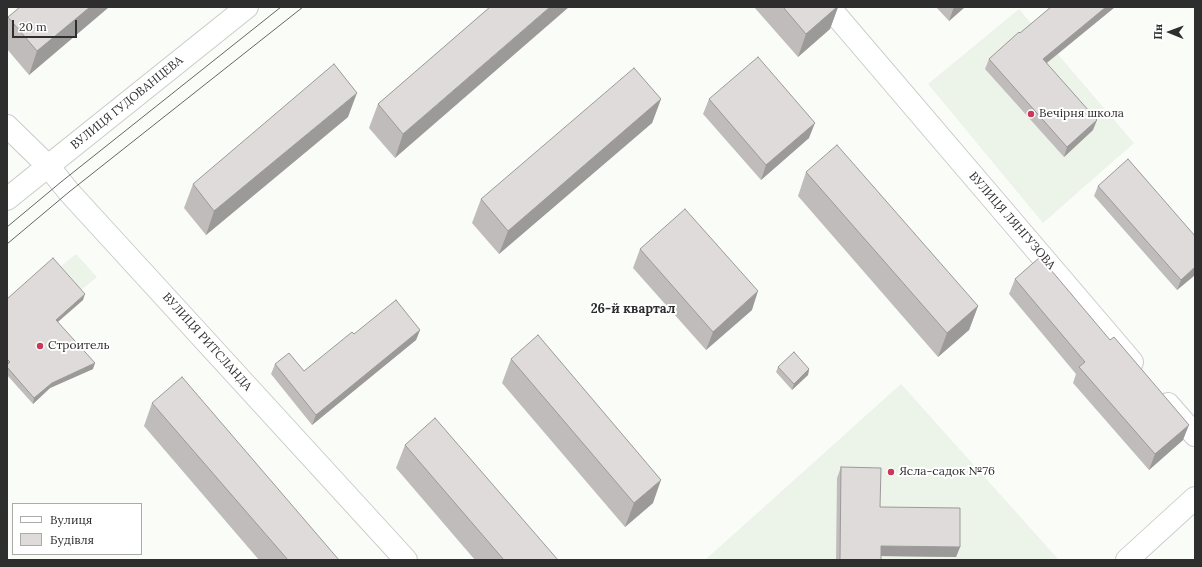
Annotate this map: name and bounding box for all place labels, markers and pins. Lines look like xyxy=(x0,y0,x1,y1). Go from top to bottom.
place label: Вечірня школа xyxy=(1039,107,1124,121)
marker: Вечірня школа xyxy=(1026,109,1036,119)
place label: Строитель xyxy=(48,339,110,353)
marker: Строитель xyxy=(35,341,45,351)
place label: Ясла-садок №76 xyxy=(899,465,995,479)
marker: Ясла-садок №76 xyxy=(886,467,896,477)

